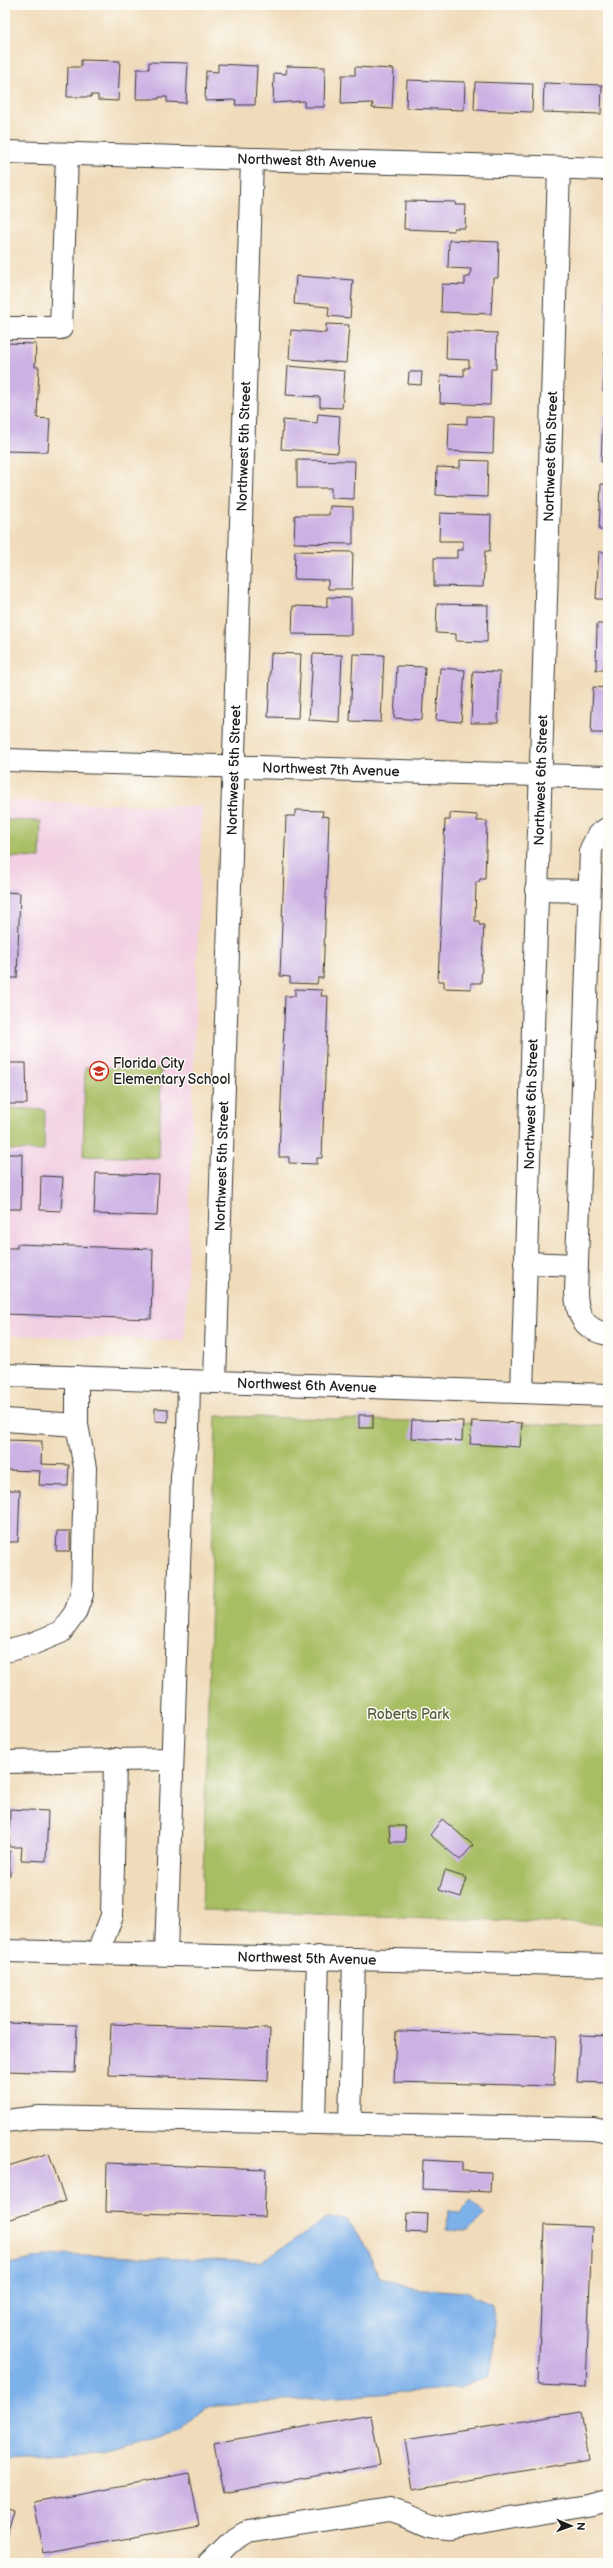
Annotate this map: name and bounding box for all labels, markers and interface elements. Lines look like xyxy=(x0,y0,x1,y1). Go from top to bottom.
street label: Northwest 8th Avenue xyxy=(237,151,377,171)
street label: Northwest 5th Street xyxy=(233,380,254,512)
street label: Northwest 6th Street xyxy=(540,390,561,522)
street label: Northwest 5th Street xyxy=(224,704,244,836)
street label: Northwest 6th Street xyxy=(531,714,551,846)
street label: Northwest 7th Avenue xyxy=(262,759,400,780)
street label: Northwest 6th Street xyxy=(521,1038,542,1170)
place label: Florida City Elementary School xyxy=(113,1055,231,1088)
school or university icon: Florida City Elementary School xyxy=(88,1060,110,1082)
street label: Northwest 5th Street xyxy=(212,1100,233,1232)
street label: Northwest 6th Avenue xyxy=(237,1375,377,1396)
park label: Roberts Park xyxy=(367,1706,449,1723)
street label: Northwest 5th Avenue xyxy=(237,1948,377,1969)
north arrow xyxy=(551,2506,591,2546)
text: N xyxy=(574,2522,587,2531)

